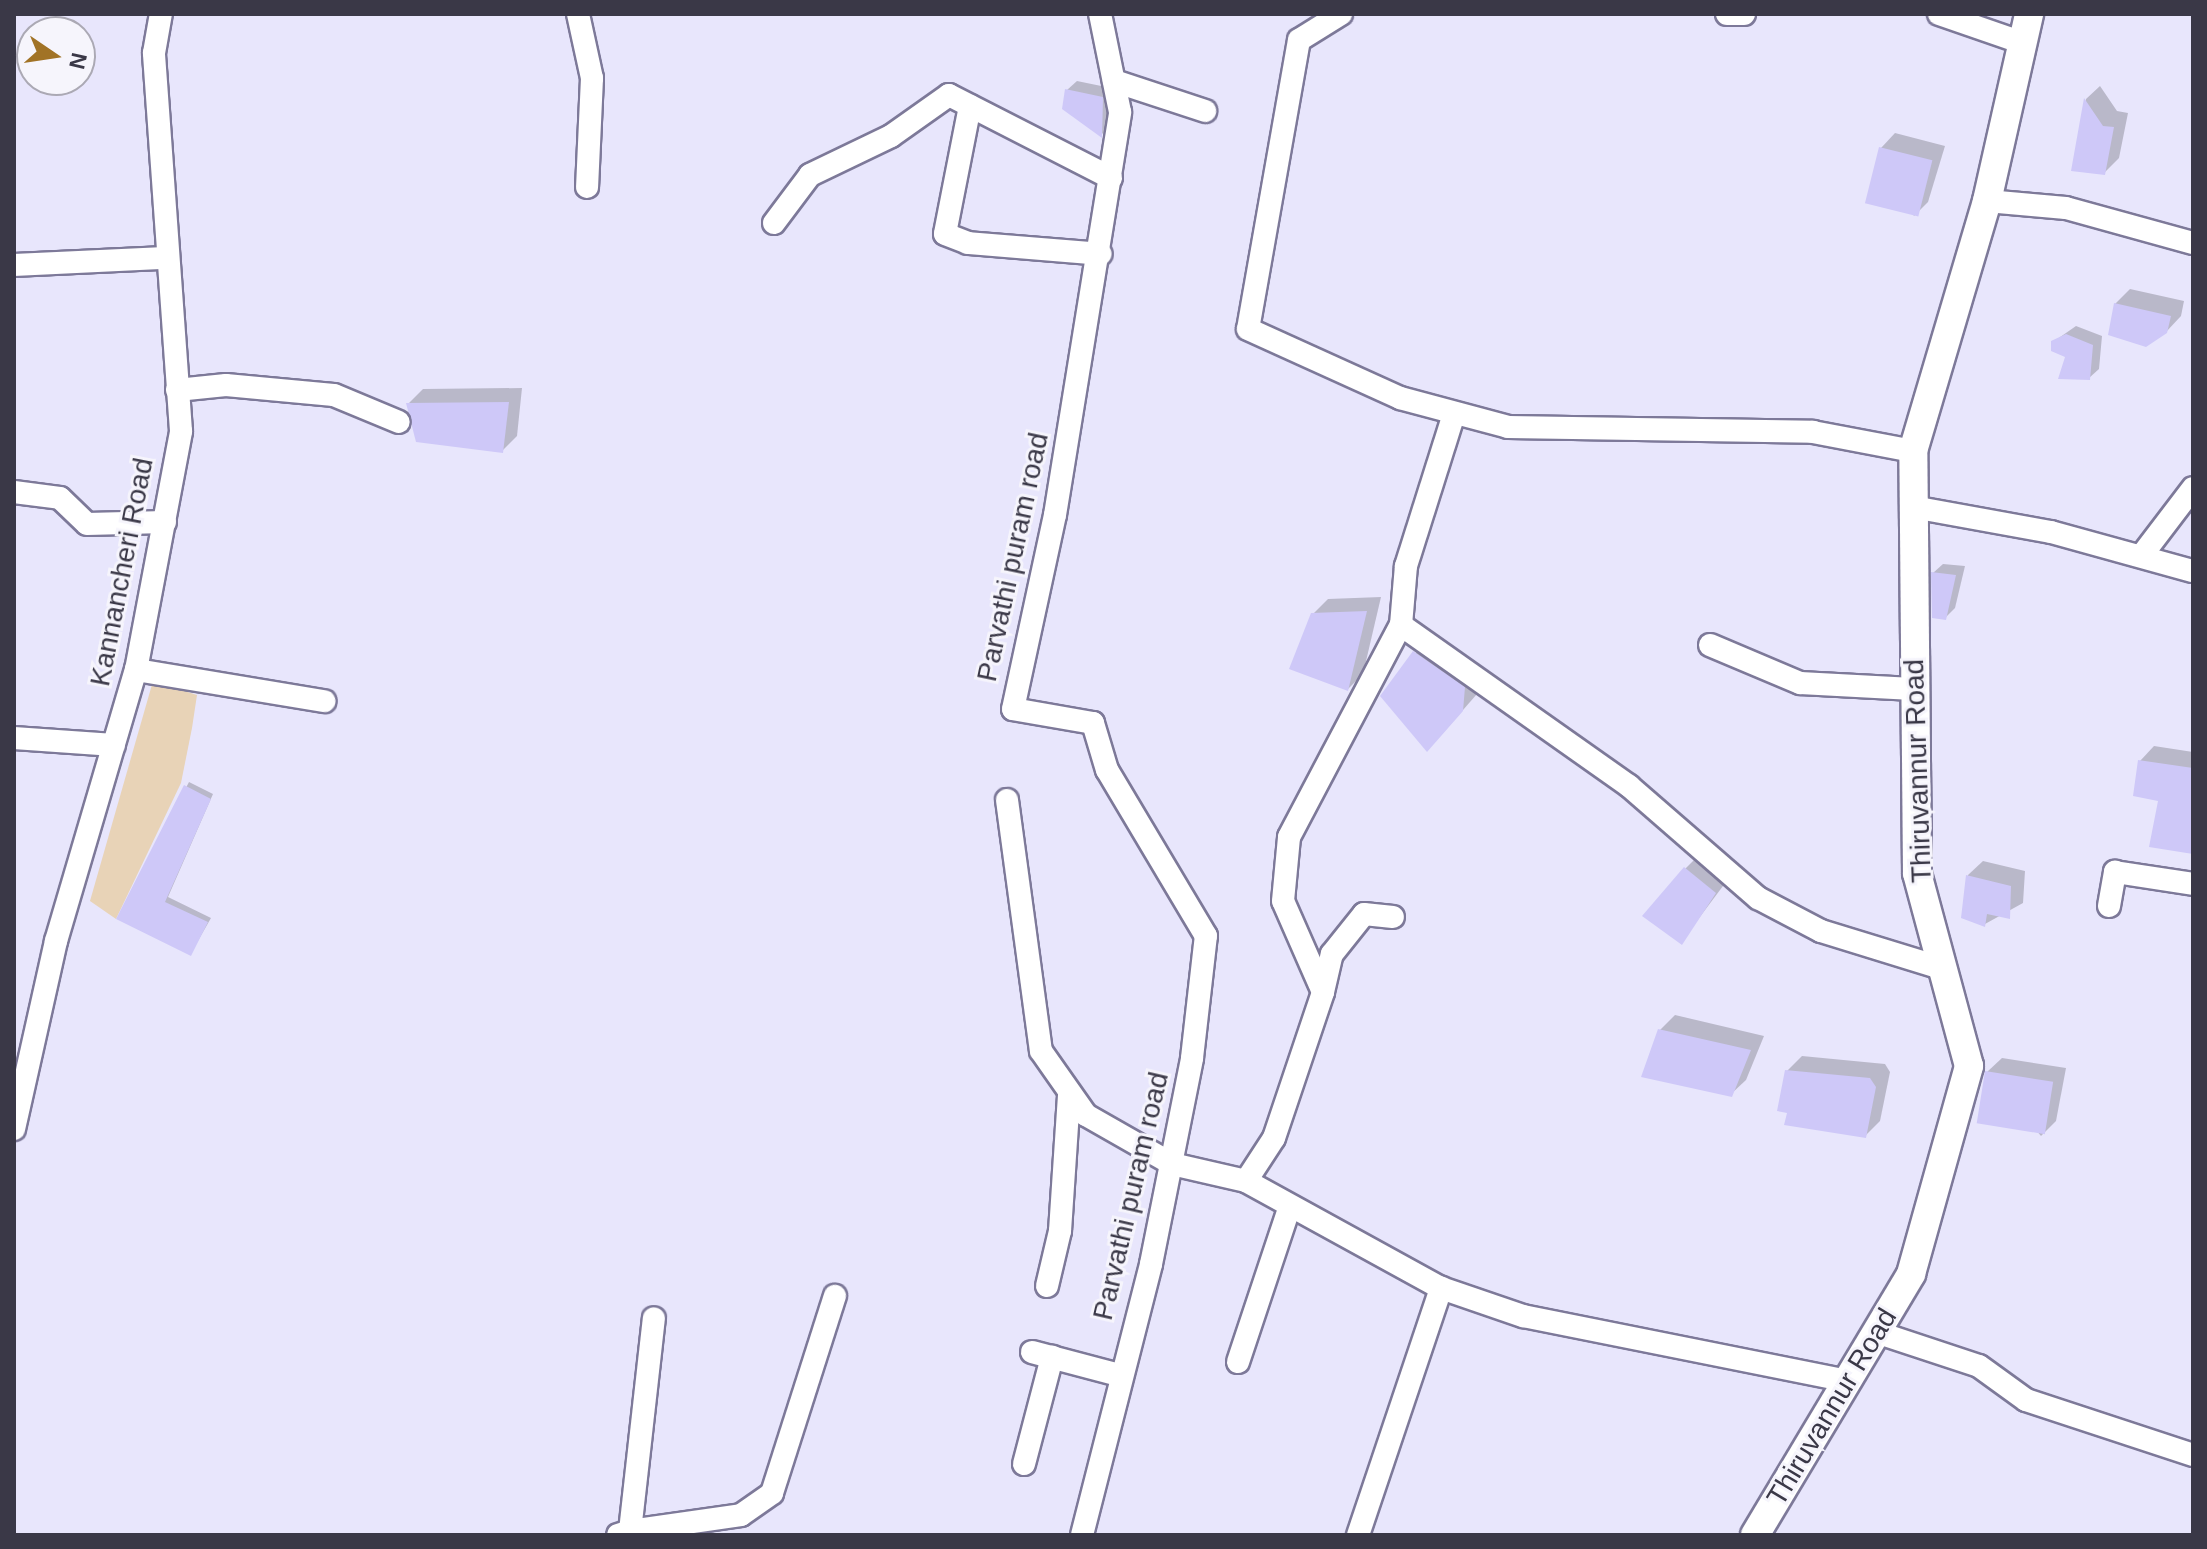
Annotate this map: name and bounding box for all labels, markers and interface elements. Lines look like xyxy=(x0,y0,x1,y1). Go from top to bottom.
north arrow xyxy=(16,16,96,96)
text: N xyxy=(64,51,92,72)
street label: Parvathi puram road xyxy=(970,429,1056,685)
street label: Kannancheri Road xyxy=(83,455,161,689)
street label: Thiruvannur Road xyxy=(1897,658,1939,884)
street label: Parvathi puram road xyxy=(1086,1069,1176,1323)
street label: Thiruvannur Road xyxy=(1760,1302,1904,1512)

